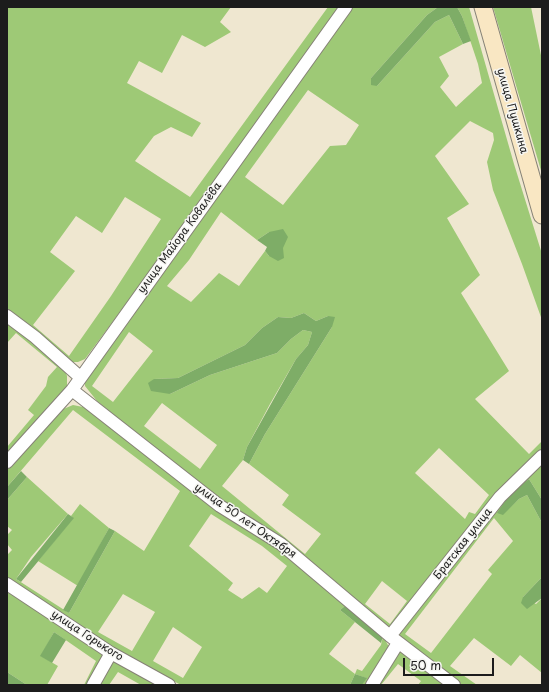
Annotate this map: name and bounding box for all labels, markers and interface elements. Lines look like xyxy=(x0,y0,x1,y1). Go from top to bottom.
street label: улица Пушкина xyxy=(494,67,530,155)
street label: улица Майора Ковалёва xyxy=(135,180,225,296)
street label: улица 50 лет Октября xyxy=(191,481,299,561)
street label: Братская улица xyxy=(431,506,495,582)
street label: улица Горького xyxy=(48,608,126,664)
scale bar xyxy=(405,650,496,676)
text: 50 m xyxy=(410,656,441,674)

